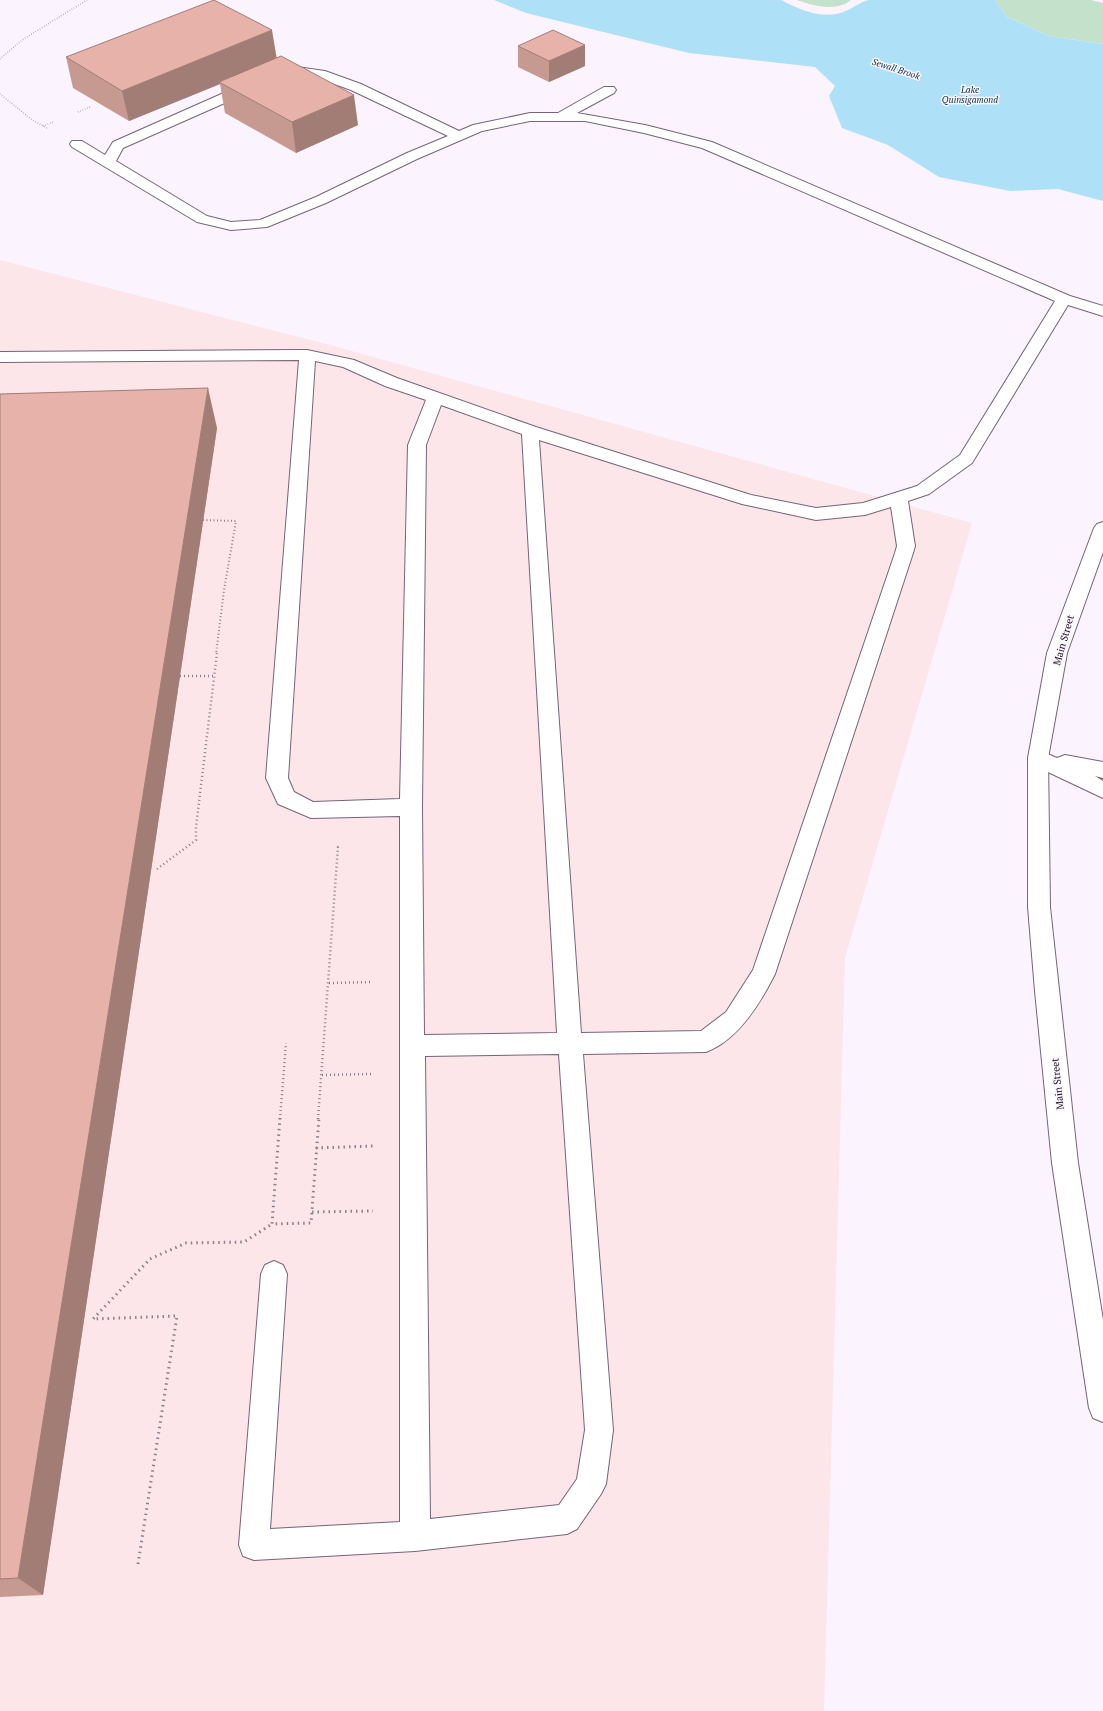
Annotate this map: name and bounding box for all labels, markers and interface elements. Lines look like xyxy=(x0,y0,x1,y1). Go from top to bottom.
water label: Sewall Brook xyxy=(871,56,922,83)
water label: Lake Quinsigamond xyxy=(942,84,998,106)
street label: Main Street xyxy=(1050,613,1077,667)
street label: Main Street xyxy=(1048,1057,1067,1110)

